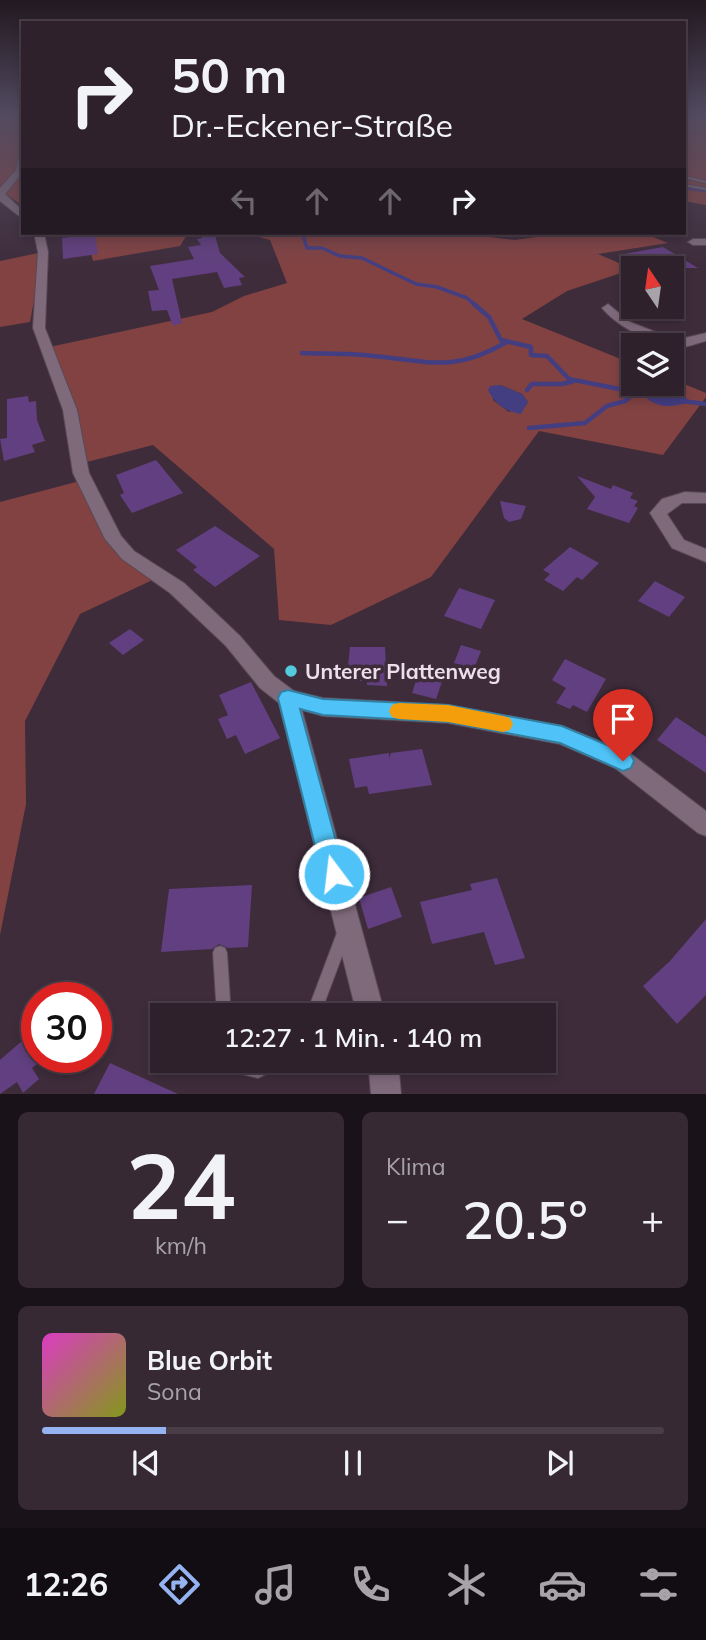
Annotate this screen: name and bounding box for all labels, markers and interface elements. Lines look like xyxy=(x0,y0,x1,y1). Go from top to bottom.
text: 50 m xyxy=(171,44,287,105)
icon: right xyxy=(56,49,147,140)
text: Dr.-Eckener-Straße xyxy=(171,105,453,145)
icon: left xyxy=(225,182,263,220)
icon: ahead xyxy=(298,182,336,220)
icon: ahead xyxy=(371,182,409,220)
icon: right xyxy=(444,182,482,220)
north arrow xyxy=(621,256,684,318)
map controls xyxy=(621,256,684,396)
button: layers xyxy=(621,333,684,396)
place label: Unterer Plattenweg xyxy=(305,658,501,684)
marker: Unterer Plattenweg xyxy=(283,663,299,679)
pin xyxy=(593,689,653,761)
icon: arrive xyxy=(604,700,642,738)
position arrow xyxy=(297,837,371,911)
speed limit sign: 30 xyxy=(21,982,112,1073)
text: 12:27 · 1 Min. · 140 m xyxy=(224,1021,482,1054)
text: 24 xyxy=(126,1128,236,1242)
text: Klima xyxy=(386,1152,446,1181)
text: 20.5° xyxy=(462,1187,588,1252)
text: − xyxy=(386,1195,409,1243)
text: + xyxy=(641,1195,664,1243)
text: km/h xyxy=(155,1231,207,1260)
text: Blue Orbit xyxy=(147,1344,272,1377)
text: Sona xyxy=(147,1377,202,1406)
icon: previous xyxy=(127,1444,165,1482)
icon: pause xyxy=(334,1444,372,1482)
icon: next xyxy=(541,1444,579,1482)
icon: directions xyxy=(155,1560,204,1609)
icon: music xyxy=(251,1560,300,1609)
icon: phone xyxy=(346,1560,395,1609)
icon: climate xyxy=(442,1560,491,1609)
icon: car xyxy=(538,1560,587,1609)
icon: filters xyxy=(634,1560,683,1609)
text: 12:26 xyxy=(23,1564,108,1604)

